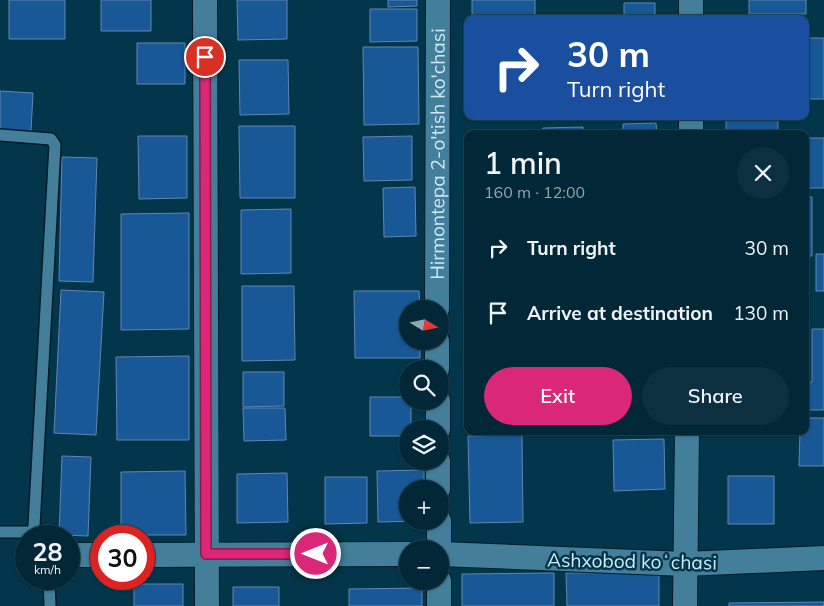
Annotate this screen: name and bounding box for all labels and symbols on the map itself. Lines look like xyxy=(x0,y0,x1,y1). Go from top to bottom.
street label: Hirmontepa 2-o'tish ko'chasi xyxy=(425,28,450,280)
pin xyxy=(184,36,226,78)
north arrow xyxy=(399,300,449,350)
speed limit sign: 30 xyxy=(90,525,155,590)
position arrow xyxy=(289,527,341,579)
street label: Ashxobod koʻchasi xyxy=(547,548,717,574)

